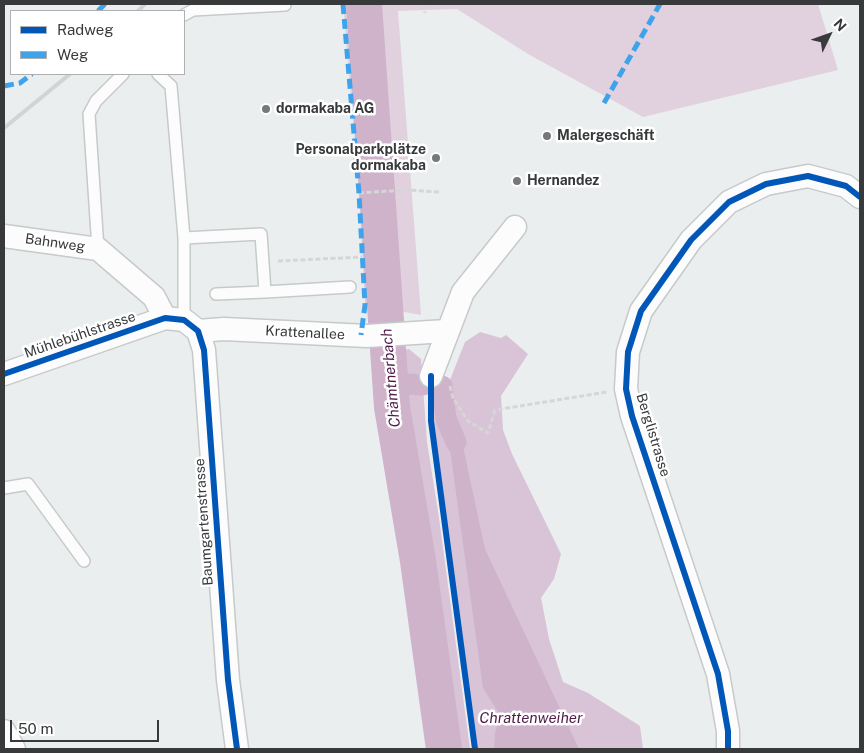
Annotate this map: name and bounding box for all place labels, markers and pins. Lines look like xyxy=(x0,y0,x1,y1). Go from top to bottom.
place label: dormakaba AG xyxy=(276,101,374,117)
marker: dormakaba AG xyxy=(260,103,272,115)
place label: Malergeschäft xyxy=(557,128,655,144)
marker: Malergeschäft xyxy=(541,130,553,142)
place label: Personalparkplätze dormakaba xyxy=(295,142,426,174)
marker: Personalparkplätze dormakaba xyxy=(430,152,442,164)
place label: Hernandez xyxy=(527,173,599,189)
marker: Hernandez xyxy=(511,175,523,187)

